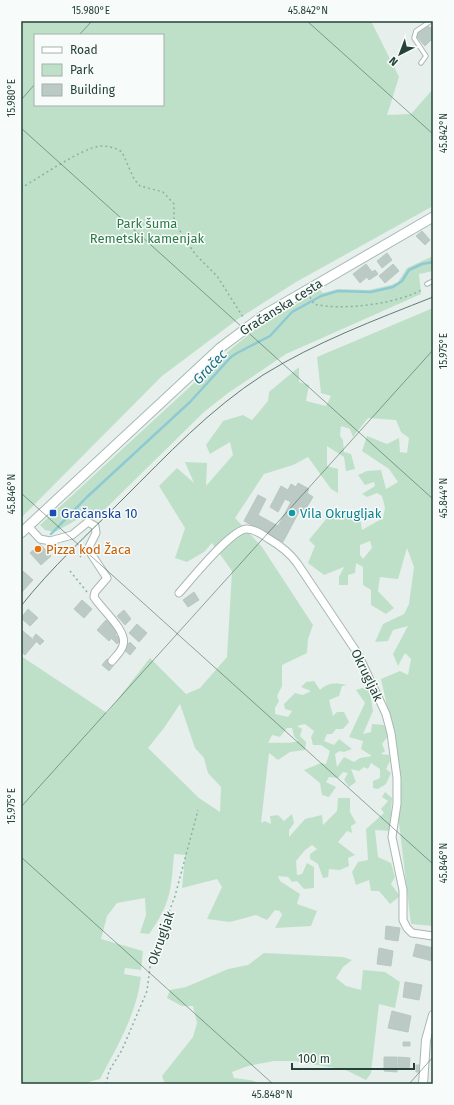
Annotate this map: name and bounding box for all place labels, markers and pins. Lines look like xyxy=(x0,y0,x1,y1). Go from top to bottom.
place label: Gračanska 10 xyxy=(61,506,138,521)
place label: Vila Okrugljak xyxy=(300,506,382,521)
marker: Gračanska 10 xyxy=(48,508,58,518)
marker: Vila Okrugljak xyxy=(287,508,297,518)
place label: Pizza kod Žaca xyxy=(46,541,131,557)
marker: Pizza kod Žaca xyxy=(33,544,43,554)

